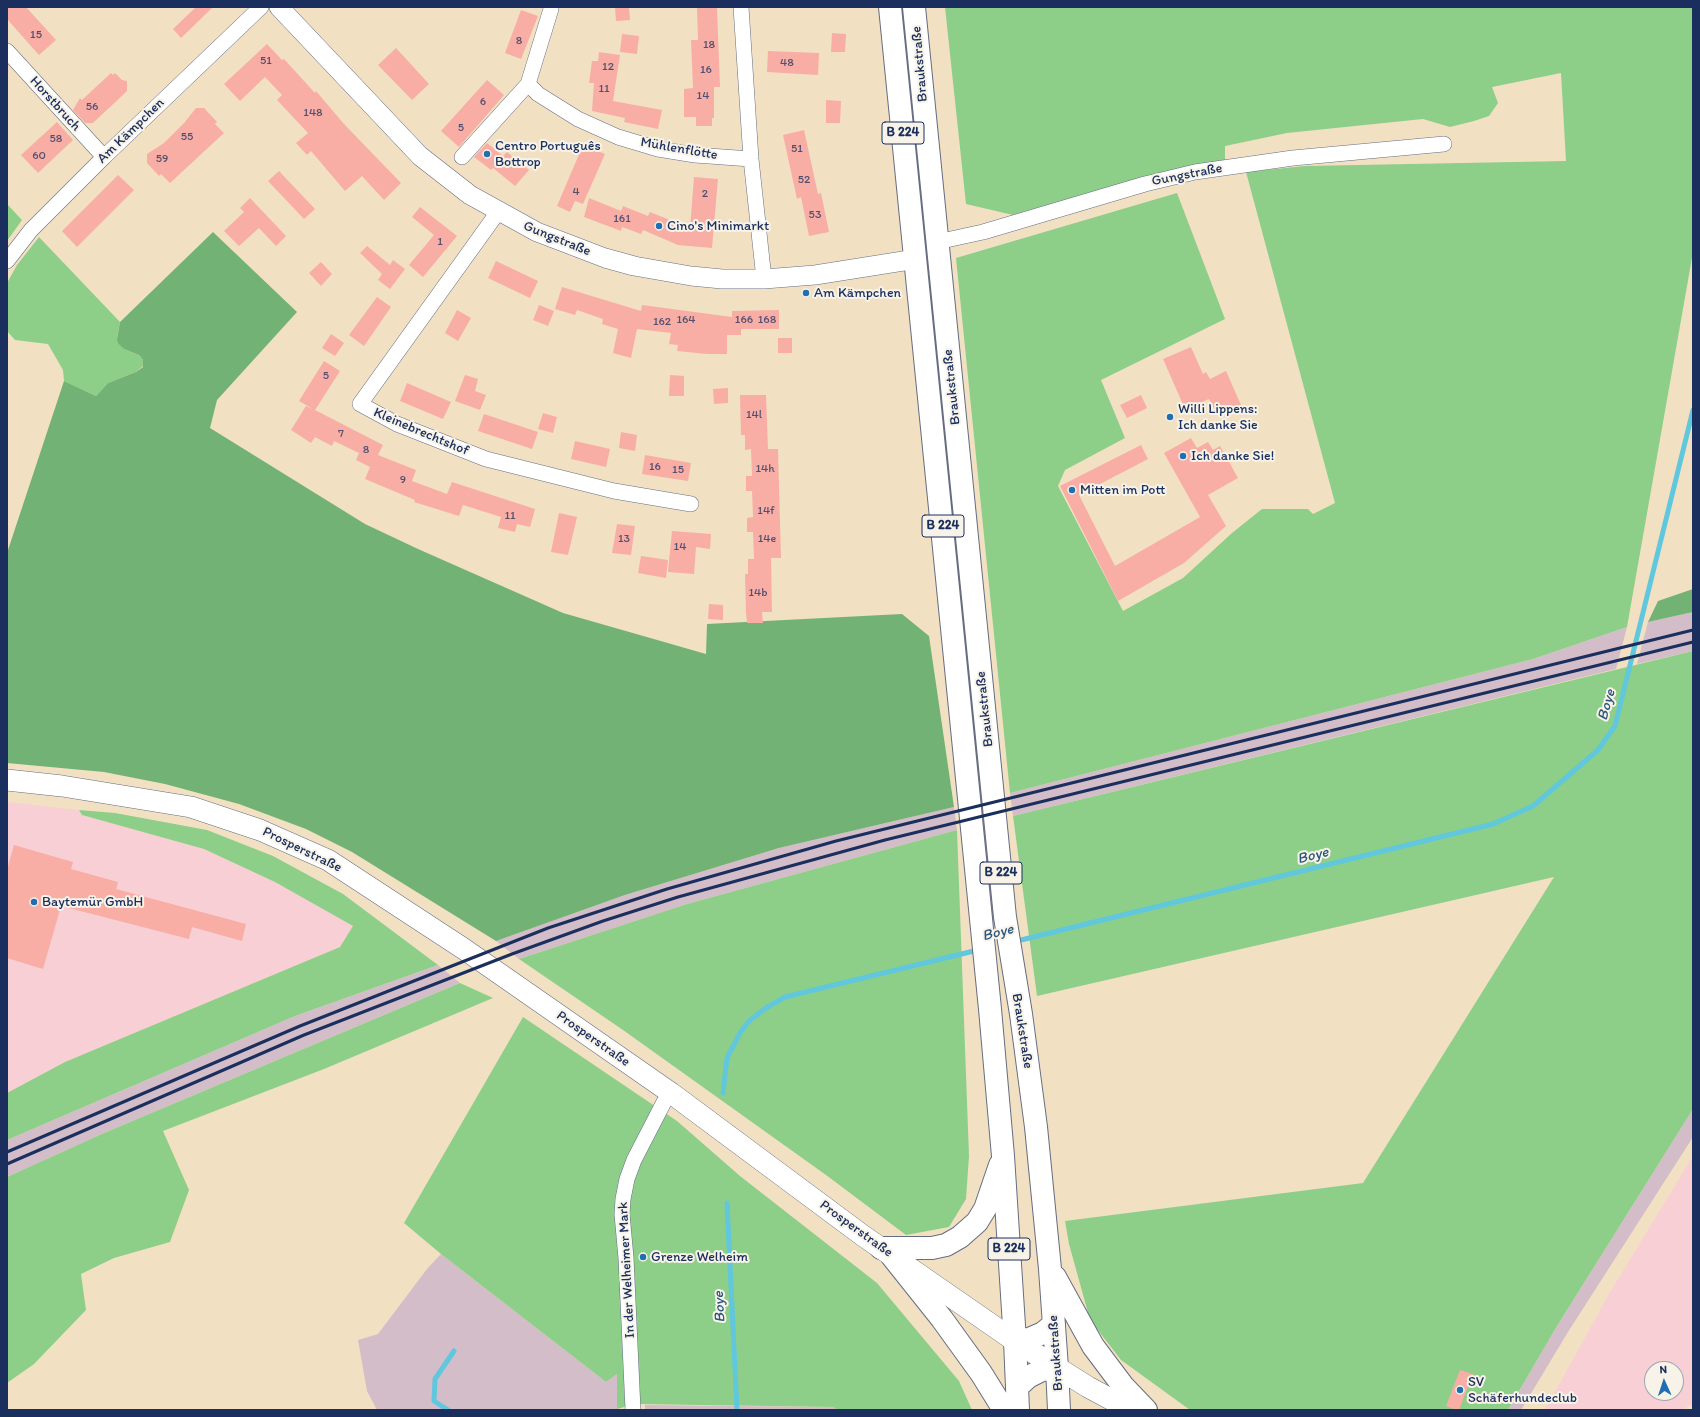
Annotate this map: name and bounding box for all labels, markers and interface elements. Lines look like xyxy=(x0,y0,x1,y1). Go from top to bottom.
street label: Braukstraße xyxy=(908,25,932,103)
house number: 15 xyxy=(30,28,42,42)
house number: 8 xyxy=(516,34,522,48)
house number: 18 xyxy=(703,38,715,52)
house number: 51 xyxy=(260,54,272,68)
house number: 48 xyxy=(780,56,794,70)
house number: 12 xyxy=(602,60,614,74)
house number: 16 xyxy=(700,63,712,77)
street label: Horstbruch xyxy=(26,73,84,135)
house number: 11 xyxy=(598,82,610,96)
house number: 14 xyxy=(697,89,709,103)
street label: Am Kämpchen xyxy=(94,95,168,167)
house number: 6 xyxy=(480,95,486,109)
house number: 56 xyxy=(86,100,98,114)
house number: 148 xyxy=(303,106,323,120)
house number: 5 xyxy=(458,121,464,135)
road number: B 224 xyxy=(882,122,924,144)
house number: 55 xyxy=(181,130,193,144)
house number: 58 xyxy=(50,132,62,146)
street label: Mühlenflötte xyxy=(639,134,719,164)
place label: Centro Português Bottrop xyxy=(495,138,601,170)
house number: 51 xyxy=(791,142,803,156)
house number: 60 xyxy=(32,149,46,163)
marker: Centro Português Bottrop xyxy=(482,149,492,159)
house number: 59 xyxy=(156,152,168,166)
street label: Gungstraße xyxy=(1150,160,1224,190)
house number: 52 xyxy=(798,173,810,187)
house number: 4 xyxy=(572,185,580,199)
house number: 2 xyxy=(702,187,708,201)
house number: 53 xyxy=(809,208,821,222)
house number: 161 xyxy=(613,212,631,226)
street label: Gungstraße xyxy=(521,218,593,260)
place label: Cino's Minimarkt xyxy=(667,218,769,234)
marker: Cino's Minimarkt xyxy=(654,221,664,231)
house number: 1 xyxy=(437,235,443,249)
place label: Am Kämpchen xyxy=(814,285,901,301)
marker: Am Kämpchen xyxy=(801,288,811,298)
house number: 164 xyxy=(676,313,696,327)
house number: 166 xyxy=(735,313,753,327)
house number: 168 xyxy=(758,313,776,327)
house number: 162 xyxy=(653,315,671,329)
street label: Braukstraße xyxy=(940,348,964,426)
house number: 5 xyxy=(323,369,329,383)
place label: Willi Lippens: Ich danke Sie xyxy=(1178,401,1258,434)
street label: Kleinebrechtshof xyxy=(371,404,471,460)
house number: 14l xyxy=(746,408,762,422)
marker: Willi Lippens: Ich danke Sie xyxy=(1165,412,1175,422)
house number: 7 xyxy=(338,427,344,441)
house number: 8 xyxy=(363,443,369,457)
place label: Ich danke Sie! xyxy=(1191,448,1274,464)
marker: Ich danke Sie! xyxy=(1178,451,1188,461)
house number: 16 xyxy=(649,460,661,474)
house number: 14h xyxy=(755,462,775,476)
house number: 15 xyxy=(672,463,684,477)
house number: 9 xyxy=(400,473,406,487)
place label: Mitten im Pott xyxy=(1080,482,1165,498)
marker: Mitten im Pott xyxy=(1067,485,1077,495)
house number: 14f xyxy=(757,504,775,518)
house number: 11 xyxy=(504,509,516,523)
road number: B 224 xyxy=(922,515,964,537)
house number: 13 xyxy=(618,532,630,546)
house number: 14e xyxy=(758,532,776,546)
house number: 14 xyxy=(674,540,686,554)
house number: 14b xyxy=(748,586,768,600)
street label: Braukstraße xyxy=(973,670,997,748)
water label: Boye xyxy=(1594,687,1620,723)
street label: Prosperstraße xyxy=(260,824,344,876)
water label: Boye xyxy=(1296,843,1330,869)
road number: B 224 xyxy=(980,862,1022,884)
place label: Baytemür GmbH xyxy=(42,894,143,910)
marker: Baytemür GmbH xyxy=(29,897,39,907)
water label: Boye xyxy=(981,920,1015,946)
street label: Braukstraße xyxy=(1008,992,1036,1070)
street label: Prosperstraße xyxy=(553,1007,633,1071)
street label: Prosperstraße xyxy=(816,1197,896,1261)
street label: In der Welheimer Mark xyxy=(615,1201,639,1339)
road number: B 224 xyxy=(988,1238,1030,1260)
place label: Grenze Welheim xyxy=(651,1249,748,1265)
marker: Grenze Welheim xyxy=(638,1252,648,1262)
water label: Boye xyxy=(710,1291,730,1323)
street label: Braukstraße xyxy=(1045,1314,1067,1392)
north arrow xyxy=(1644,1361,1684,1401)
text: N xyxy=(1659,1363,1667,1376)
place label: SV Schäferhundeclub xyxy=(1468,1374,1577,1406)
marker: SV Schäferhundeclub xyxy=(1455,1385,1465,1395)

